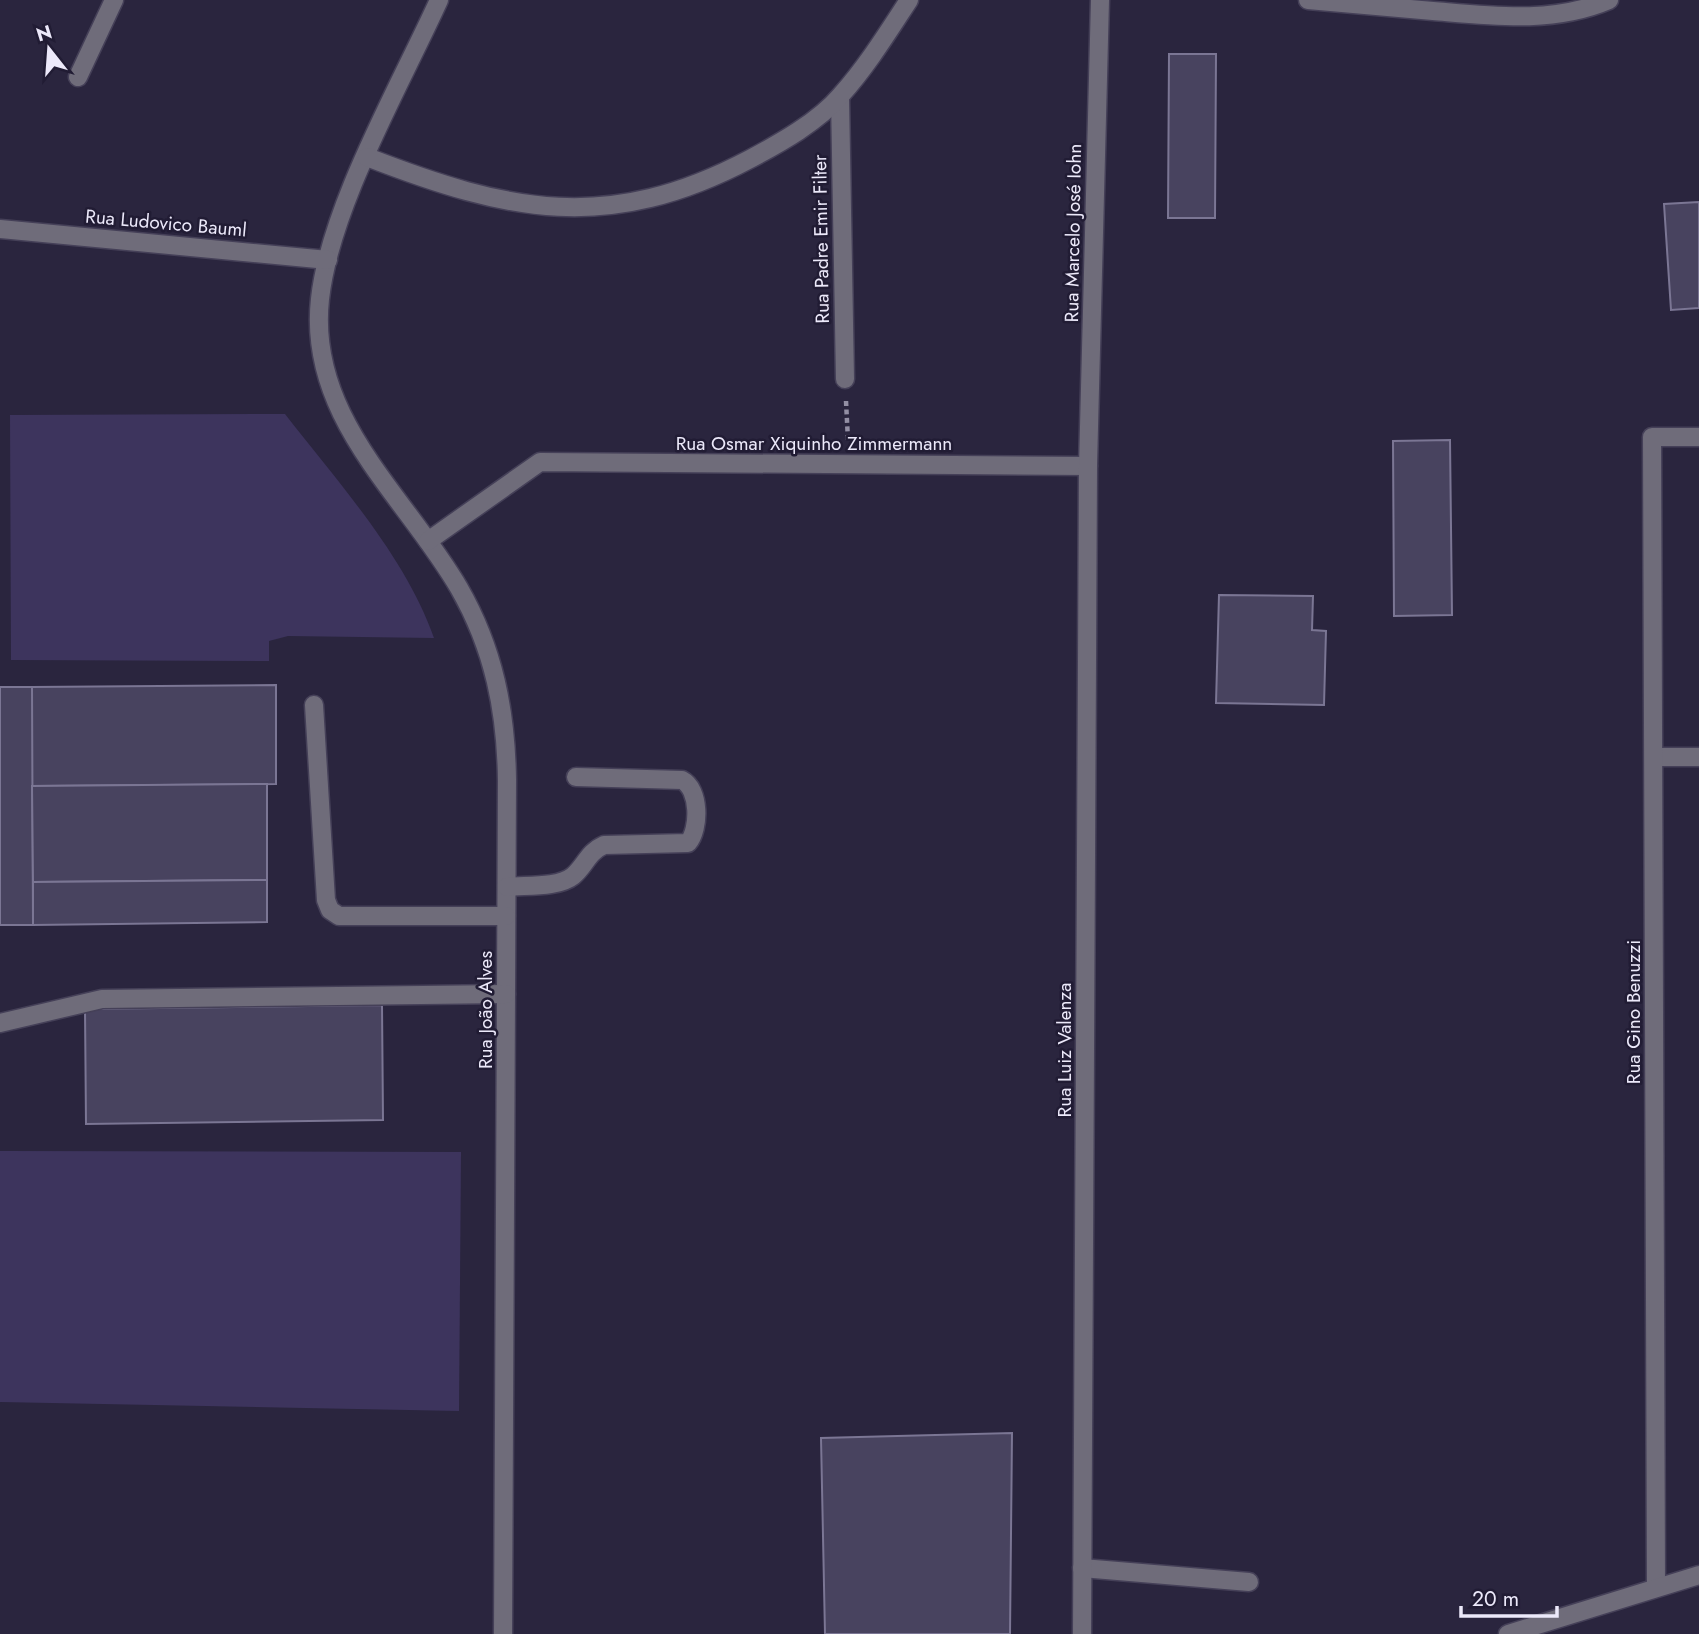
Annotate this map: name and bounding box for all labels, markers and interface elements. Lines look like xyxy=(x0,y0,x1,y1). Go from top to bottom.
north arrow xyxy=(14,14,84,84)
text: N xyxy=(33,18,55,48)
street label: Rua Marcelo José Iohn xyxy=(1058,143,1088,323)
street label: Rua Padre Emir Filter xyxy=(806,154,836,324)
street label: Rua Ludovico Bauml xyxy=(84,202,248,244)
street label: Rua Osmar Xiquinho Zimmermann xyxy=(676,430,952,457)
street label: Rua Gino Benuzzi xyxy=(1620,940,1647,1084)
street label: Rua João Alves xyxy=(472,951,499,1069)
street label: Rua Luiz Valenza xyxy=(1051,983,1078,1117)
scale bar xyxy=(1461,1574,1557,1618)
text: 20 m xyxy=(1472,1584,1519,1614)

